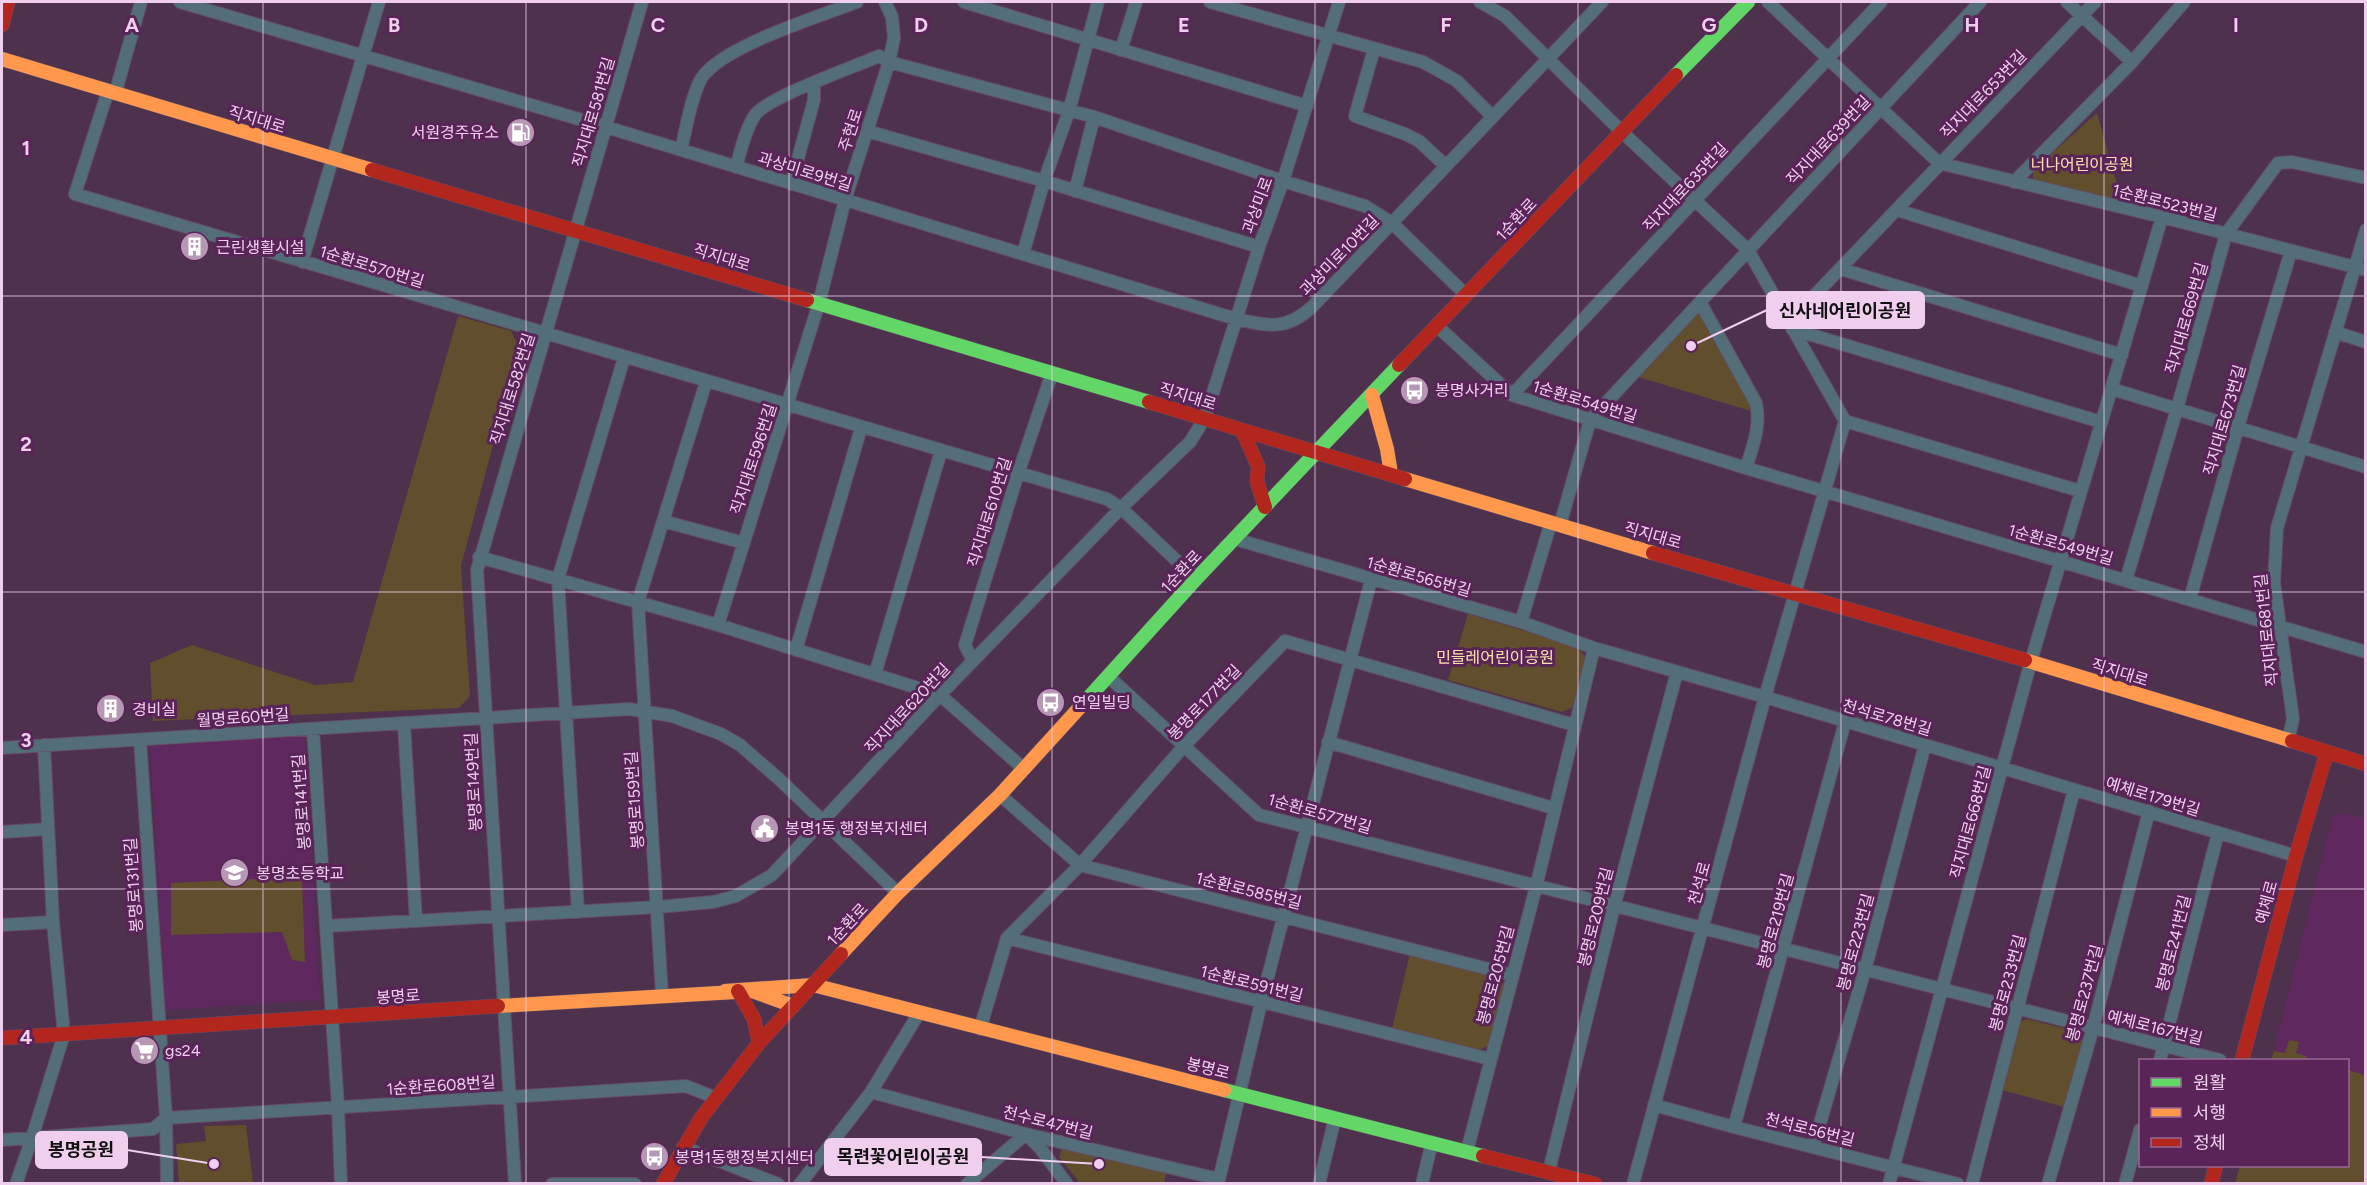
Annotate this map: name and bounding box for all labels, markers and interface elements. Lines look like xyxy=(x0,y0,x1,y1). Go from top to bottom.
text: A xyxy=(125,13,140,37)
text: B xyxy=(388,13,400,37)
text: C xyxy=(651,13,665,37)
text: D xyxy=(914,13,928,37)
text: E xyxy=(1178,13,1190,37)
text: F xyxy=(1440,13,1452,37)
text: G xyxy=(1702,13,1717,37)
text: H xyxy=(1965,13,1980,37)
text: I xyxy=(2233,13,2239,37)
street label: 직지대로653번길 xyxy=(1936,46,2030,142)
street label: 직지대로581번길 xyxy=(569,55,618,170)
street label: 직지대로639번길 xyxy=(1782,92,1875,189)
street label: 직지대로 xyxy=(226,102,288,137)
street label: 주현로 xyxy=(835,106,866,154)
fuel station icon: 서원경주유소 xyxy=(504,116,536,148)
place label: 서원경주유소 xyxy=(411,123,499,142)
text: 1 xyxy=(22,136,30,160)
street label: 직지대로635번길 xyxy=(1639,139,1732,236)
street label: 과상미로9번길 xyxy=(756,148,854,195)
park label: 너나어린이공원 xyxy=(2030,155,2134,174)
street label: 과상미로 xyxy=(1238,174,1277,236)
street label: 1순환로523번길 xyxy=(2111,180,2219,225)
street label: 1순환로 xyxy=(1492,194,1541,244)
street label: 과상미로10번길 xyxy=(1296,211,1383,300)
building icon: 근린생활시설 xyxy=(179,231,211,263)
place label: 근린생활시설 xyxy=(216,238,304,257)
street label: 직지대로 xyxy=(691,240,753,275)
street label: 1순환로570번길 xyxy=(317,242,426,291)
street label: 직지대로669번길 xyxy=(2161,260,2212,376)
callout: 신사네어린이공원 xyxy=(1767,292,1924,328)
text: 신사네어린이공원 xyxy=(1779,300,1911,322)
street label: 직지대로582번길 xyxy=(486,331,539,448)
street label: 직지대로673번길 xyxy=(2200,362,2249,478)
bus stop icon: 봉명사거리 xyxy=(1398,374,1430,406)
street label: 1순환로549번길 xyxy=(1530,377,1639,426)
street label: 직지대로 xyxy=(1157,379,1219,414)
place label: 봉명사거리 xyxy=(1435,381,1509,400)
street label: 직지대로596번길 xyxy=(727,401,780,517)
text: 2 xyxy=(20,432,32,456)
street label: 직지대로610번길 xyxy=(964,455,1015,570)
street label: 직지대로 xyxy=(1622,518,1684,553)
street label: 1순환로549번길 xyxy=(2006,520,2116,569)
street label: 1순환로 xyxy=(1157,546,1206,596)
street label: 1순환로565번길 xyxy=(1364,553,1473,600)
street label: 직지대로681번길 xyxy=(2251,572,2282,688)
park label: 민들레어린이공원 xyxy=(1436,648,1554,667)
street label: 직지대로 xyxy=(2089,655,2151,690)
street label: 직지대로620번길 xyxy=(861,659,954,757)
street label: 봉명로177번길 xyxy=(1164,661,1245,744)
bus stop icon: 연일빌딩 xyxy=(1035,686,1067,718)
building icon: 경비실 xyxy=(95,693,127,725)
place label: 연일빌딩 xyxy=(1072,693,1131,712)
street label: 천석로78번길 xyxy=(1840,696,1934,739)
place label: 경비실 xyxy=(132,700,176,719)
street label: 월명로60번길 xyxy=(196,705,290,730)
text: 3 xyxy=(20,728,32,752)
street label: 봉명로149번길 xyxy=(461,732,486,832)
street label: 봉명로159번길 xyxy=(622,750,647,850)
street label: 봉명로141번길 xyxy=(289,753,314,851)
street label: 직지대로668번길 xyxy=(1946,764,1995,881)
street label: 예체로179번길 xyxy=(2103,773,2202,820)
street label: 1순환로577번길 xyxy=(1266,790,1374,837)
public building icon: 봉명1동 행정복지센터 xyxy=(748,812,780,844)
place label: 봉명1동 행정복지센터 xyxy=(785,819,928,838)
street label: 봉명로131번길 xyxy=(121,837,146,933)
school or university icon: 봉명초등학교 xyxy=(219,857,251,889)
street label: 천석로 xyxy=(1685,859,1714,907)
place label: 봉명초등학교 xyxy=(256,864,344,883)
street label: 봉명로209번길 xyxy=(1574,865,1617,969)
street label: 1순환로585번길 xyxy=(1194,868,1304,913)
street label: 봉명로219번길 xyxy=(1754,871,1797,971)
street label: 예체로 xyxy=(2252,878,2281,926)
street label: 봉명로223번길 xyxy=(1833,891,1878,993)
street label: 봉명로241번길 xyxy=(2152,893,2195,993)
street label: 1순환로 xyxy=(823,899,872,949)
street label: 봉명로205번길 xyxy=(1473,923,1518,1027)
street label: 봉명로233번길 xyxy=(1985,932,2030,1034)
street label: 봉명로237번길 xyxy=(2062,942,2107,1044)
street label: 1순환로591번길 xyxy=(1199,962,1305,1005)
street label: 봉명로 xyxy=(375,985,421,1008)
street label: 예체로167번길 xyxy=(2105,1006,2205,1049)
text: 4 xyxy=(20,1025,33,1049)
supermarket icon: gs24 xyxy=(128,1034,160,1066)
place label: gs24 xyxy=(165,1041,201,1060)
street label: 봉명로 xyxy=(1184,1054,1232,1083)
legend xyxy=(2139,1059,2349,1167)
street label: 1순환로608번길 xyxy=(386,1072,496,1099)
text: 원활 xyxy=(2193,1072,2226,1094)
street label: 천수로47번길 xyxy=(1001,1102,1095,1143)
text: 서행 xyxy=(2193,1102,2226,1124)
street label: 천석로56번길 xyxy=(1763,1109,1857,1150)
callout: 봉명공원 xyxy=(36,1132,127,1168)
text: 정체 xyxy=(2193,1132,2226,1154)
text: 봉명공원 xyxy=(48,1139,114,1161)
callout: 목련꽃어린이공원 xyxy=(825,1139,981,1175)
bus stop icon: 봉명1동행정복지센터 xyxy=(638,1141,670,1173)
text: 목련꽃어린이공원 xyxy=(837,1146,969,1168)
place label: 봉명1동행정복지센터 xyxy=(675,1148,814,1167)

